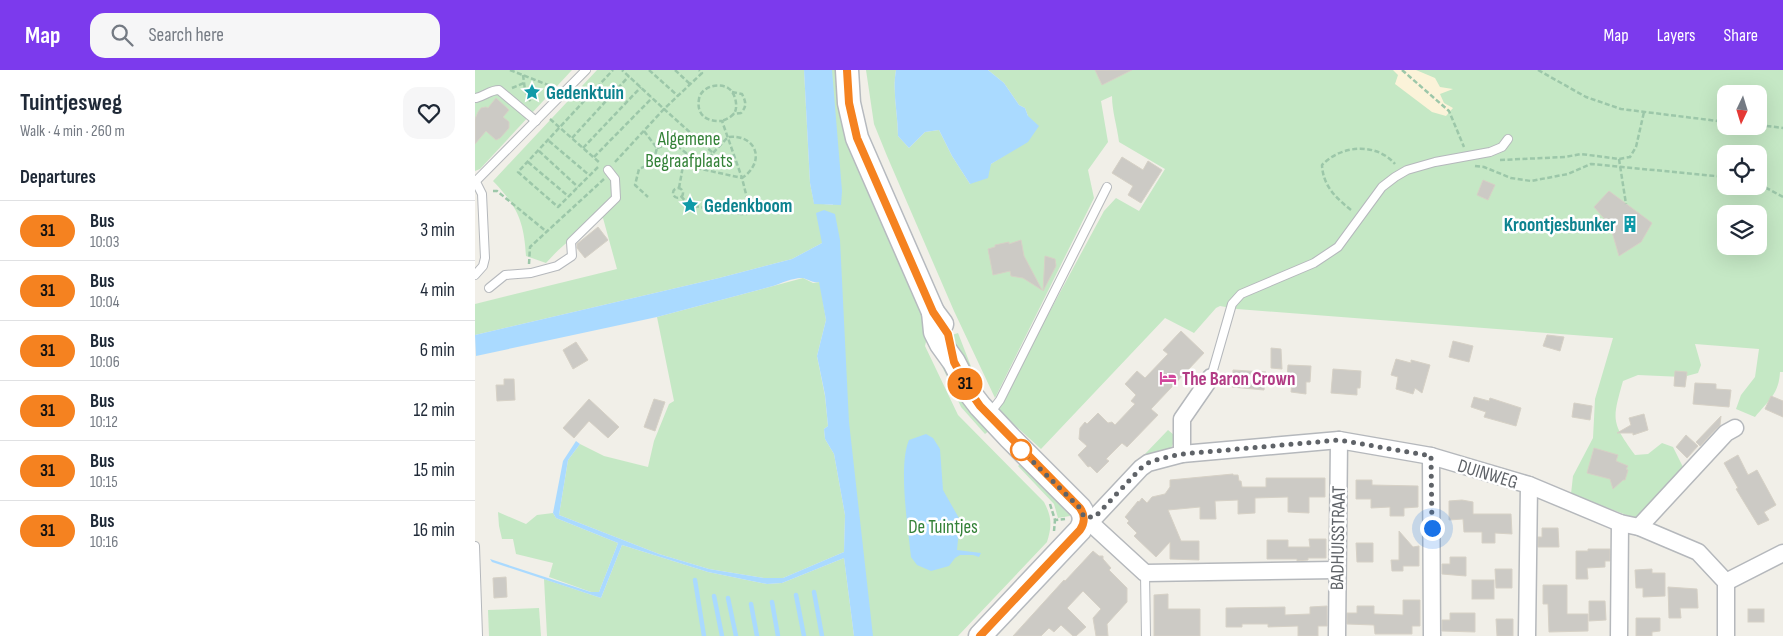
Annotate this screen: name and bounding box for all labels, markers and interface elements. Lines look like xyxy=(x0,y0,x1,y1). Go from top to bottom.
search box xyxy=(90,13,440,58)
text: Map xyxy=(25,21,60,50)
icon: search xyxy=(108,21,136,49)
text: Search here xyxy=(148,24,224,47)
text: Map xyxy=(1604,25,1629,46)
text: Layers xyxy=(1657,25,1696,46)
text: Share xyxy=(1724,25,1758,46)
place icon: Gedenktuin xyxy=(522,82,542,102)
place label: Gedenktuin xyxy=(546,82,624,105)
north arrow xyxy=(1717,85,1767,135)
map controls xyxy=(1717,85,1767,255)
button: heart xyxy=(403,87,455,139)
text: Tuintjesweg xyxy=(20,88,122,117)
text: Walk · 4 min · 260 m xyxy=(20,122,125,141)
park label: Algemene Begraafplaats xyxy=(645,128,733,173)
button: locate xyxy=(1717,145,1767,195)
text: Departures xyxy=(20,166,96,189)
place icon: Gedenkboom xyxy=(680,195,700,215)
place label: Gedenkboom xyxy=(704,195,792,218)
button: layers xyxy=(1717,205,1767,255)
text: Bus xyxy=(90,210,115,233)
place label: Kroontjesbunker xyxy=(1504,214,1616,237)
building icon: Kroontjesbunker xyxy=(1620,214,1640,234)
text: 3 min xyxy=(420,219,455,242)
text: 31 xyxy=(40,220,55,241)
text: 10:03 xyxy=(90,233,119,252)
text: Bus xyxy=(90,270,115,293)
text: 4 min xyxy=(420,279,455,302)
text: 31 xyxy=(40,280,55,301)
text: 10:04 xyxy=(90,293,119,312)
text: Bus xyxy=(90,330,115,353)
text: 6 min xyxy=(420,339,455,362)
text: 31 xyxy=(40,340,55,361)
text: 10:06 xyxy=(90,353,120,372)
line badge: 31 xyxy=(943,368,987,400)
hotel icon: The Baron Crown xyxy=(1158,368,1178,388)
place label: The Baron Crown xyxy=(1182,368,1295,391)
text: 31 xyxy=(957,373,973,394)
text: Bus xyxy=(90,390,115,413)
text: 12 min xyxy=(413,399,455,422)
text: 31 xyxy=(40,400,55,421)
text: 10:12 xyxy=(90,413,118,432)
unlabelled marker xyxy=(1010,439,1032,461)
text: Bus xyxy=(90,450,115,473)
street label: DUINWEG xyxy=(1455,454,1520,494)
text: 15 min xyxy=(414,459,455,482)
text: 31 xyxy=(40,460,55,481)
text: 10:15 xyxy=(90,473,118,492)
street label: BADHUISSTRAAT xyxy=(1326,485,1351,590)
text: Bus xyxy=(90,510,115,533)
park label: De Tuintjes xyxy=(908,516,978,539)
your location xyxy=(1420,516,1445,541)
text: 16 min xyxy=(413,519,455,542)
text: 31 xyxy=(40,520,55,541)
text: 10:16 xyxy=(90,533,118,552)

